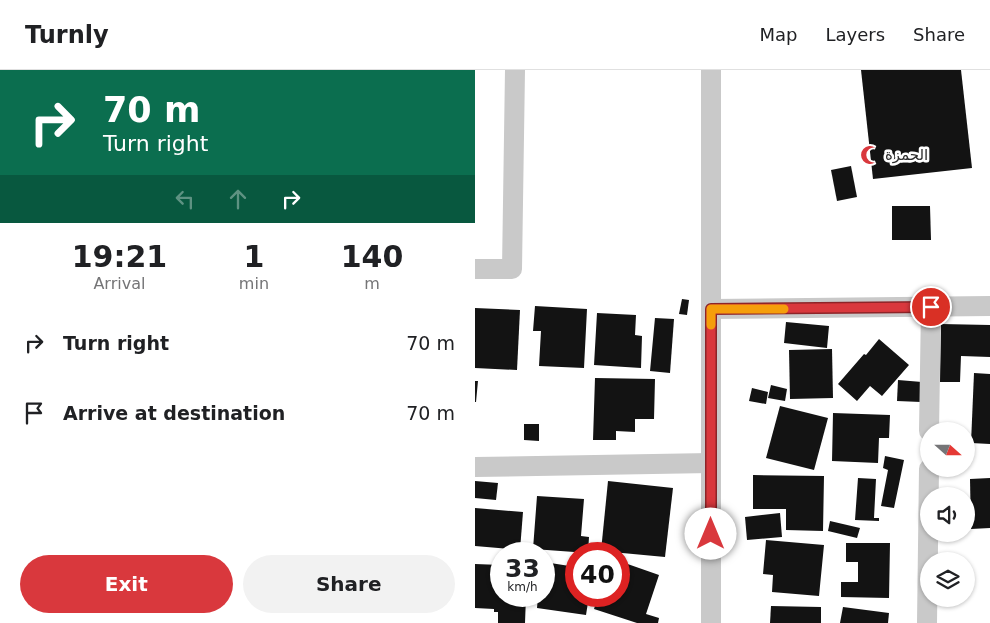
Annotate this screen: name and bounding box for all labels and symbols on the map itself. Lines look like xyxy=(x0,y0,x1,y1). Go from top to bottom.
mosque icon: الحمزة xyxy=(859,144,881,166)
place label: الحمزة xyxy=(885,146,928,164)
pin xyxy=(910,286,952,328)
north arrow xyxy=(920,422,975,478)
position arrow xyxy=(684,507,736,559)
speed limit sign: 40 xyxy=(565,542,630,607)

